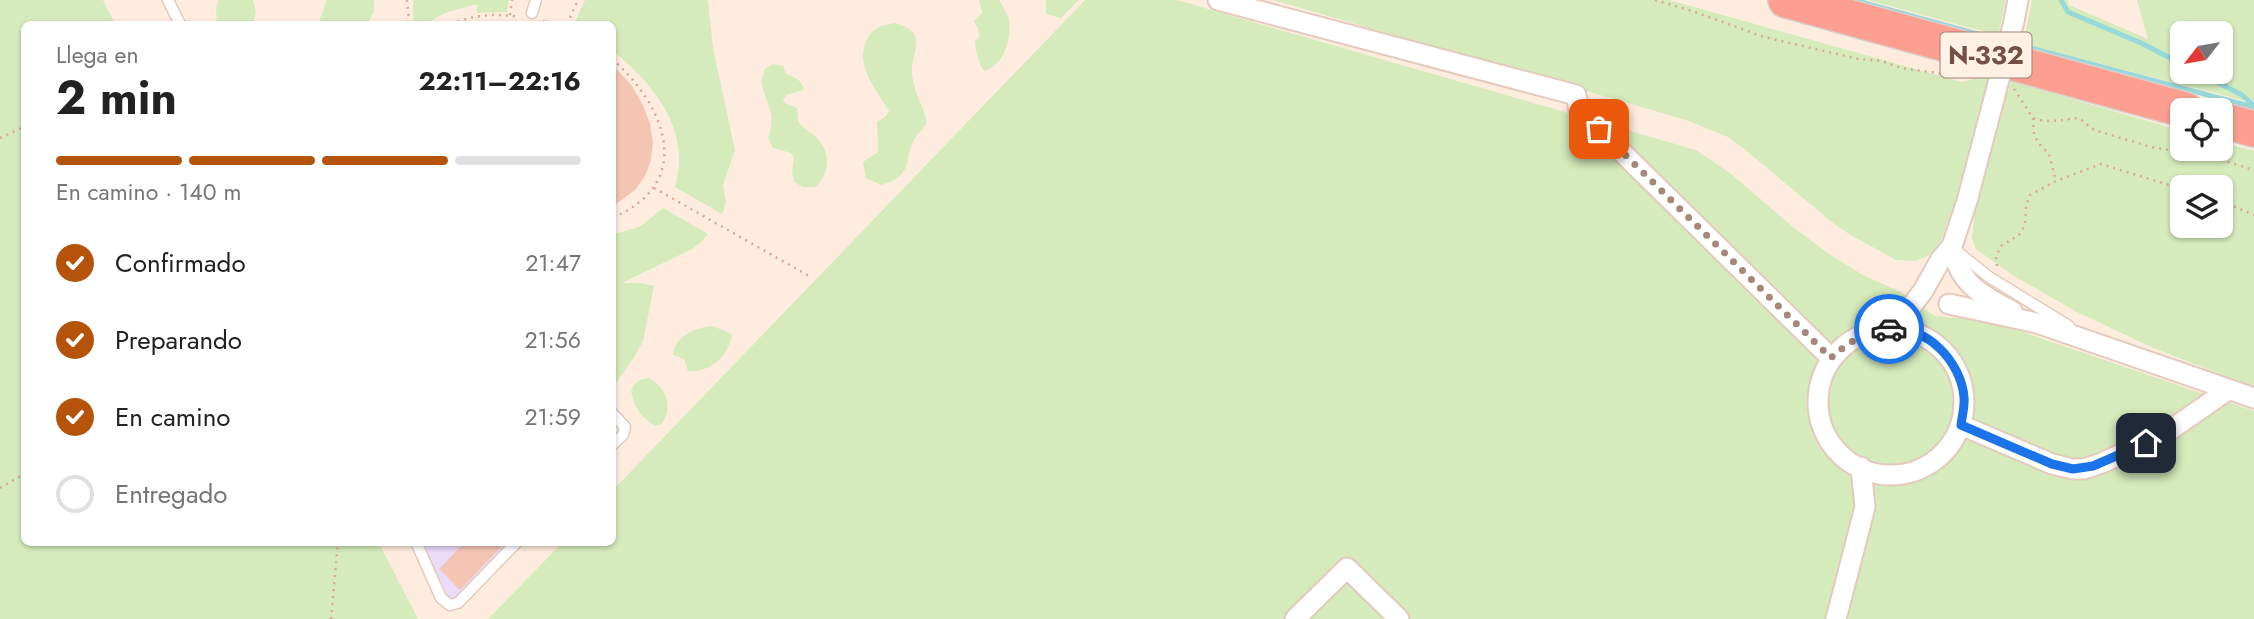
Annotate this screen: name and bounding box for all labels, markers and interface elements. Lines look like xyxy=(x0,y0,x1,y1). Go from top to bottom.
north arrow xyxy=(2170,21,2233,84)
map controls xyxy=(2170,21,2233,238)
road number: N-332 xyxy=(1940,32,2032,78)
text: Llega en xyxy=(56,38,138,72)
text: 22:11–22:16 xyxy=(419,62,581,100)
text: 2 min xyxy=(56,65,177,131)
button: locate xyxy=(2170,98,2233,161)
pin xyxy=(1569,99,1629,159)
icon: bag xyxy=(1580,110,1618,148)
text: En camino · 140 m xyxy=(56,175,241,209)
button: layers xyxy=(2170,175,2233,238)
icon: check xyxy=(56,244,94,282)
text: Confirmado xyxy=(115,244,246,282)
text: 21:47 xyxy=(525,246,581,280)
courier xyxy=(1854,294,1924,364)
icon: car xyxy=(1870,310,1908,348)
icon: check xyxy=(56,321,94,359)
text: Preparando xyxy=(115,321,242,359)
text: 21:56 xyxy=(524,323,581,357)
icon: check xyxy=(56,398,94,436)
text: En camino xyxy=(115,398,231,436)
text: 21:59 xyxy=(524,400,581,434)
pin xyxy=(2116,413,2176,473)
icon: home xyxy=(2127,424,2165,462)
text: Entregado xyxy=(115,475,227,513)

